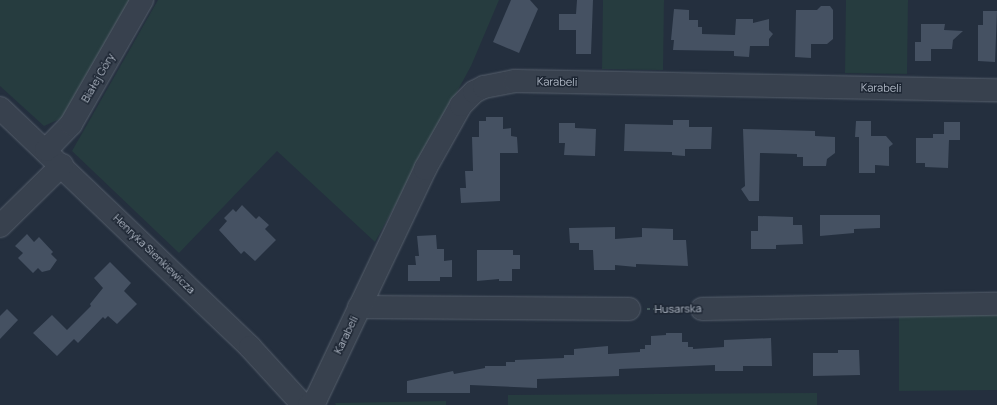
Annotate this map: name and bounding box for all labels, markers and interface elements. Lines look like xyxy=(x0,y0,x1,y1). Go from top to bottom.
street label: Białej Góry xyxy=(79,51,117,105)
street label: Karabeli xyxy=(537,75,577,89)
street label: Karabeli xyxy=(861,81,901,95)
street label: Henryka Sienkiewicza xyxy=(110,211,198,297)
street label: Husarska xyxy=(654,302,702,316)
street label: Karabeli xyxy=(331,314,361,356)

